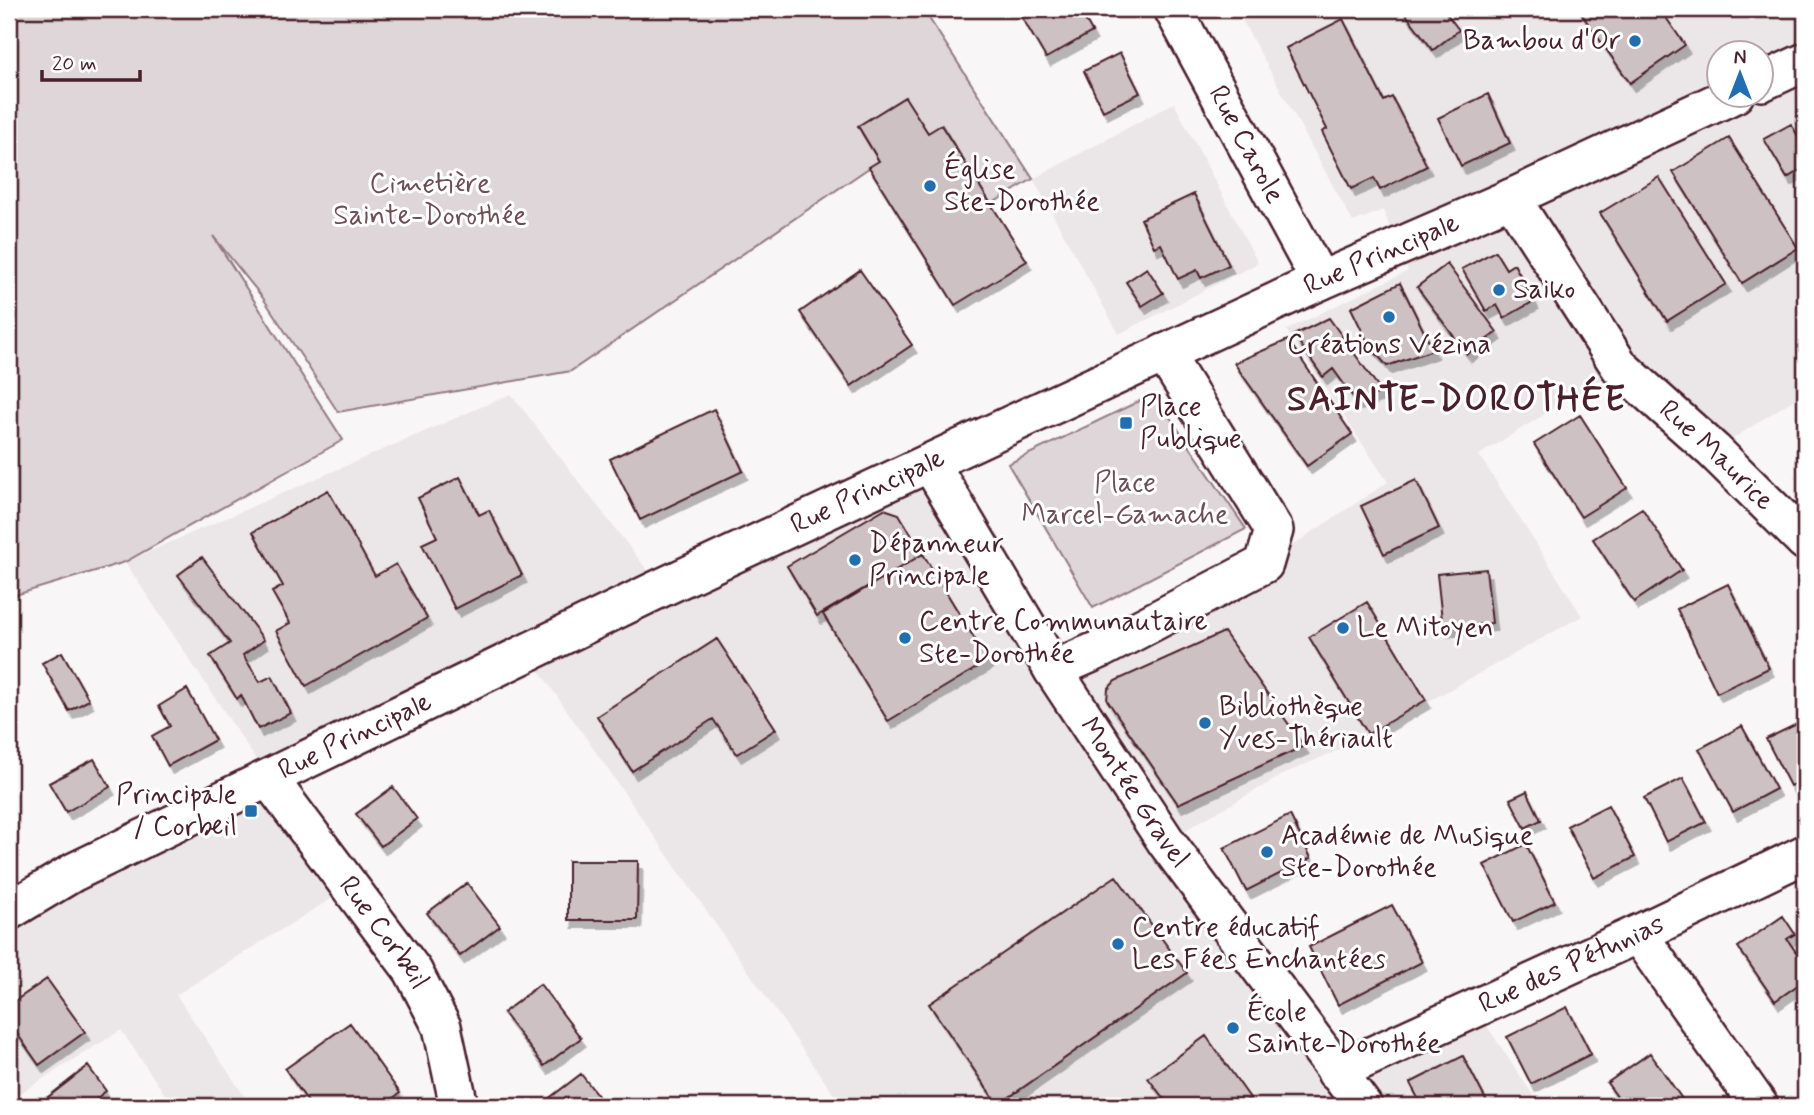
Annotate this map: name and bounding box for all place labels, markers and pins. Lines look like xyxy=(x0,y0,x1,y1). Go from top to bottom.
place label: Bambou d'Or xyxy=(1463,23,1621,60)
marker: Bambou d'Or xyxy=(1627,33,1643,49)
place label: Église Ste-Dorothée xyxy=(944,150,1100,221)
marker: Église Ste-Dorothée xyxy=(922,178,938,194)
place label: Saiko xyxy=(1513,272,1575,309)
marker: Saiko xyxy=(1491,282,1507,298)
marker: Créations Vézina xyxy=(1381,309,1397,325)
place label: Créations Vézina xyxy=(1287,327,1491,364)
place label: Place Publique xyxy=(1140,389,1242,458)
marker: Place Publique xyxy=(1118,415,1134,431)
place label: Dépanneur Principale xyxy=(869,526,1004,595)
marker: Dépanneur Principale xyxy=(847,552,863,568)
place label: Centre Communautaire Ste-Dorothée xyxy=(919,604,1208,673)
place label: Le Mitoyen xyxy=(1357,610,1494,647)
marker: Le Mitoyen xyxy=(1335,620,1351,636)
marker: Centre Communautaire Ste-Dorothée xyxy=(897,630,913,646)
place label: Bibliothèque Yves-Thériault xyxy=(1219,689,1393,758)
marker: Bibliothèque Yves-Thériault xyxy=(1197,715,1213,731)
place label: Principale / Corbeil xyxy=(116,777,237,846)
marker: Principale / Corbeil xyxy=(243,803,259,819)
place label: Académie de Musique Ste-Dorothée xyxy=(1281,818,1533,887)
marker: Académie de Musique Ste-Dorothée xyxy=(1259,844,1275,860)
place label: Centre éducatif Les Fées Enchantées xyxy=(1132,910,1386,979)
marker: Centre éducatif Les Fées Enchantées xyxy=(1110,936,1126,952)
place label: École Sainte-Dorothée xyxy=(1247,992,1441,1063)
marker: École Sainte-Dorothée xyxy=(1225,1020,1241,1036)

